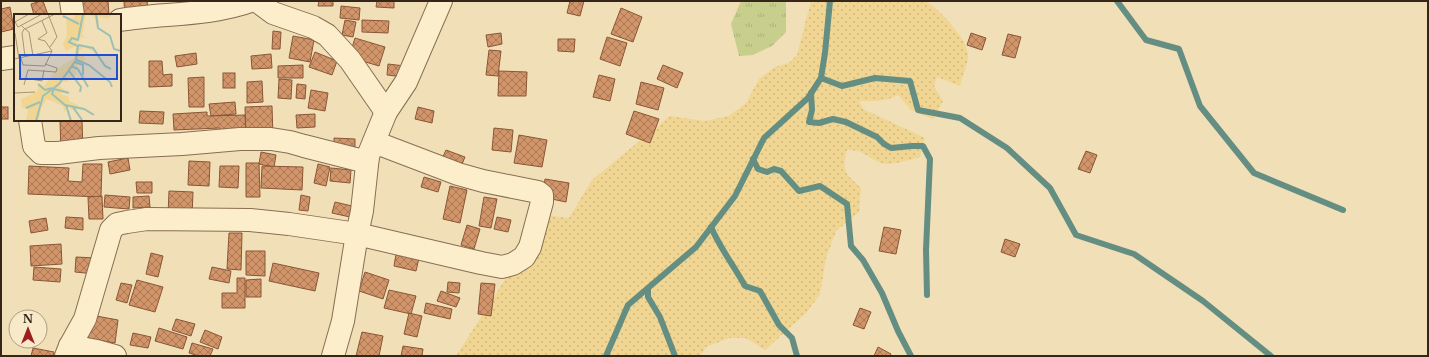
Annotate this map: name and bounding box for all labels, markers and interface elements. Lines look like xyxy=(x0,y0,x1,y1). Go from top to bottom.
inset map xyxy=(14,14,121,121)
north arrow xyxy=(8,309,48,349)
text: N xyxy=(23,312,34,326)

